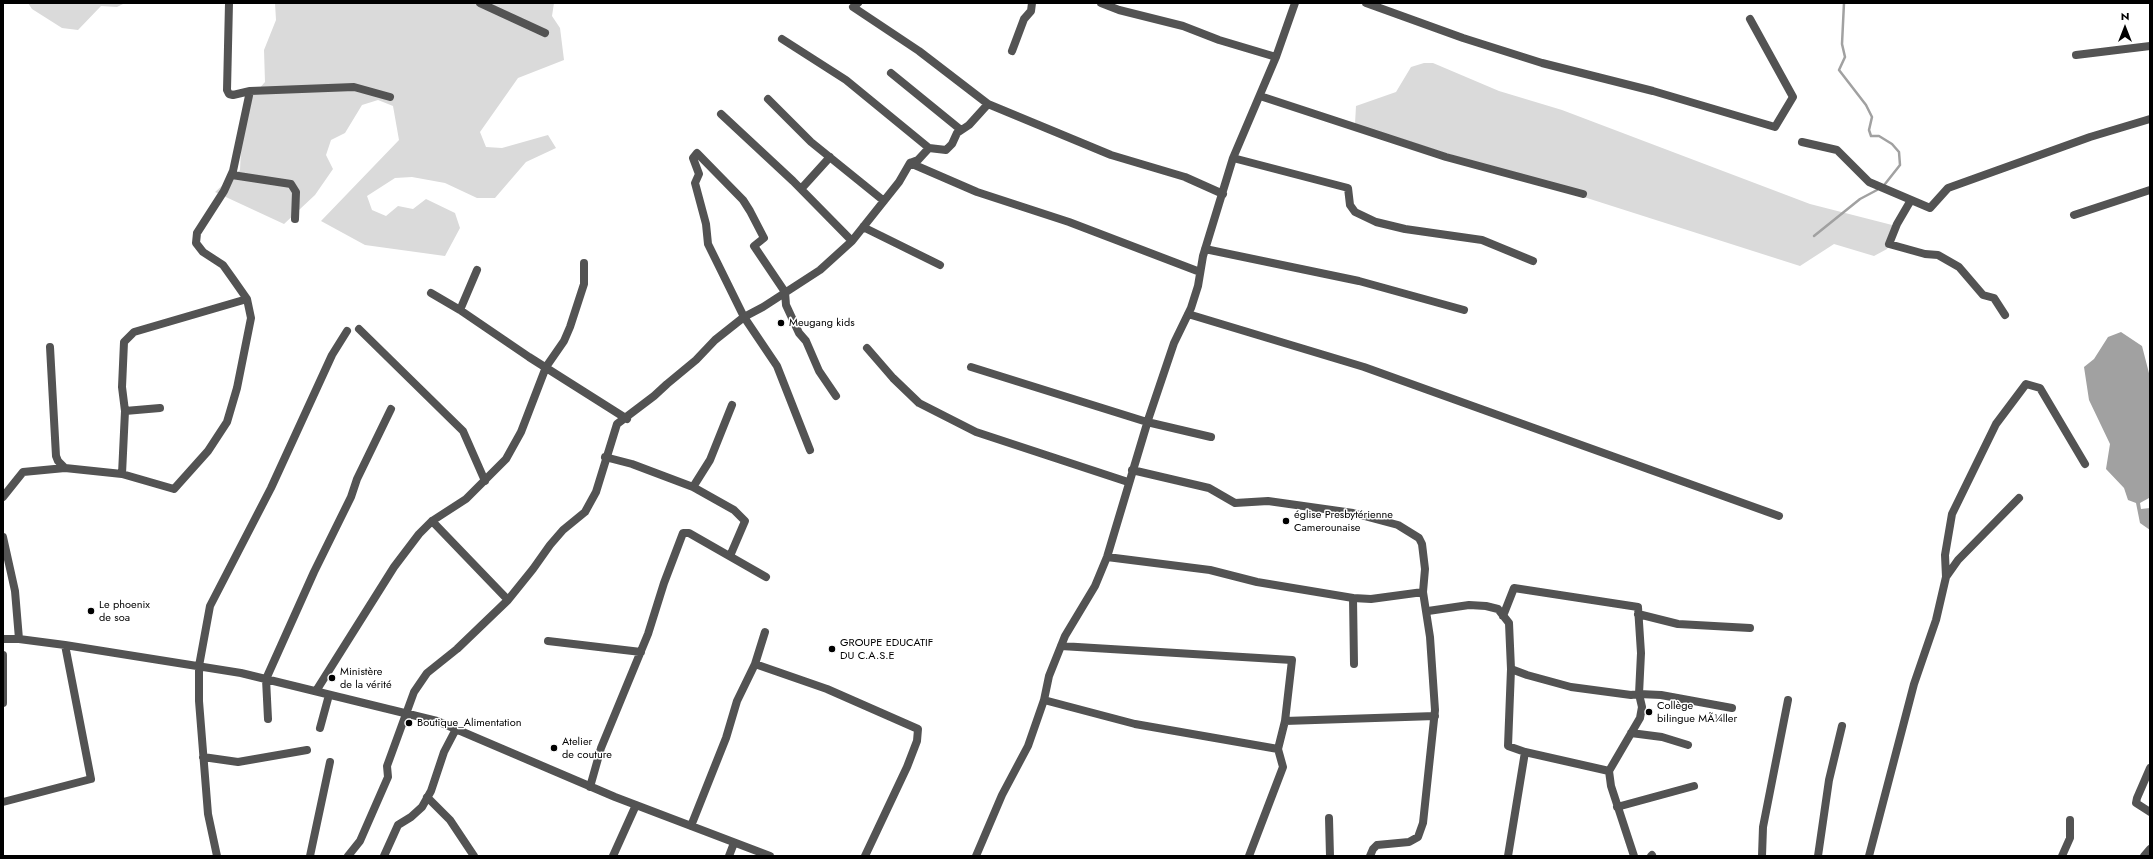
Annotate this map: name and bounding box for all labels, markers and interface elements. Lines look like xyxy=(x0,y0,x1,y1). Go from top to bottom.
north arrow xyxy=(2105,8,2145,48)
text: N xyxy=(2121,8,2129,24)
place label: Meugang kids xyxy=(789,316,855,330)
marker: Meugang kids xyxy=(776,318,786,328)
place label: église Presbytérienne Camerounaise xyxy=(1294,508,1393,534)
marker: église Presbytérienne Camerounaise xyxy=(1281,516,1291,526)
place label: Le phoenix de soa xyxy=(99,598,150,624)
marker: Le phoenix de soa xyxy=(86,606,96,616)
place label: GROUPE EDUCATIF DU C.A.S.E xyxy=(840,636,933,662)
marker: GROUPE EDUCATIF DU C.A.S.E xyxy=(827,644,837,654)
place label: Ministère de la vérité xyxy=(340,665,392,691)
marker: Ministère de la vérité xyxy=(327,673,337,683)
place label: Collège bilingue MÃ¼ller xyxy=(1657,699,1737,725)
marker: Collège bilingue MÃ¼ller xyxy=(1644,707,1654,717)
place label: Boutique_Alimentation xyxy=(417,716,522,730)
marker: Boutique_Alimentation xyxy=(404,718,414,728)
place label: Atelier de couture xyxy=(562,735,612,761)
marker: Atelier de couture xyxy=(549,743,559,753)

